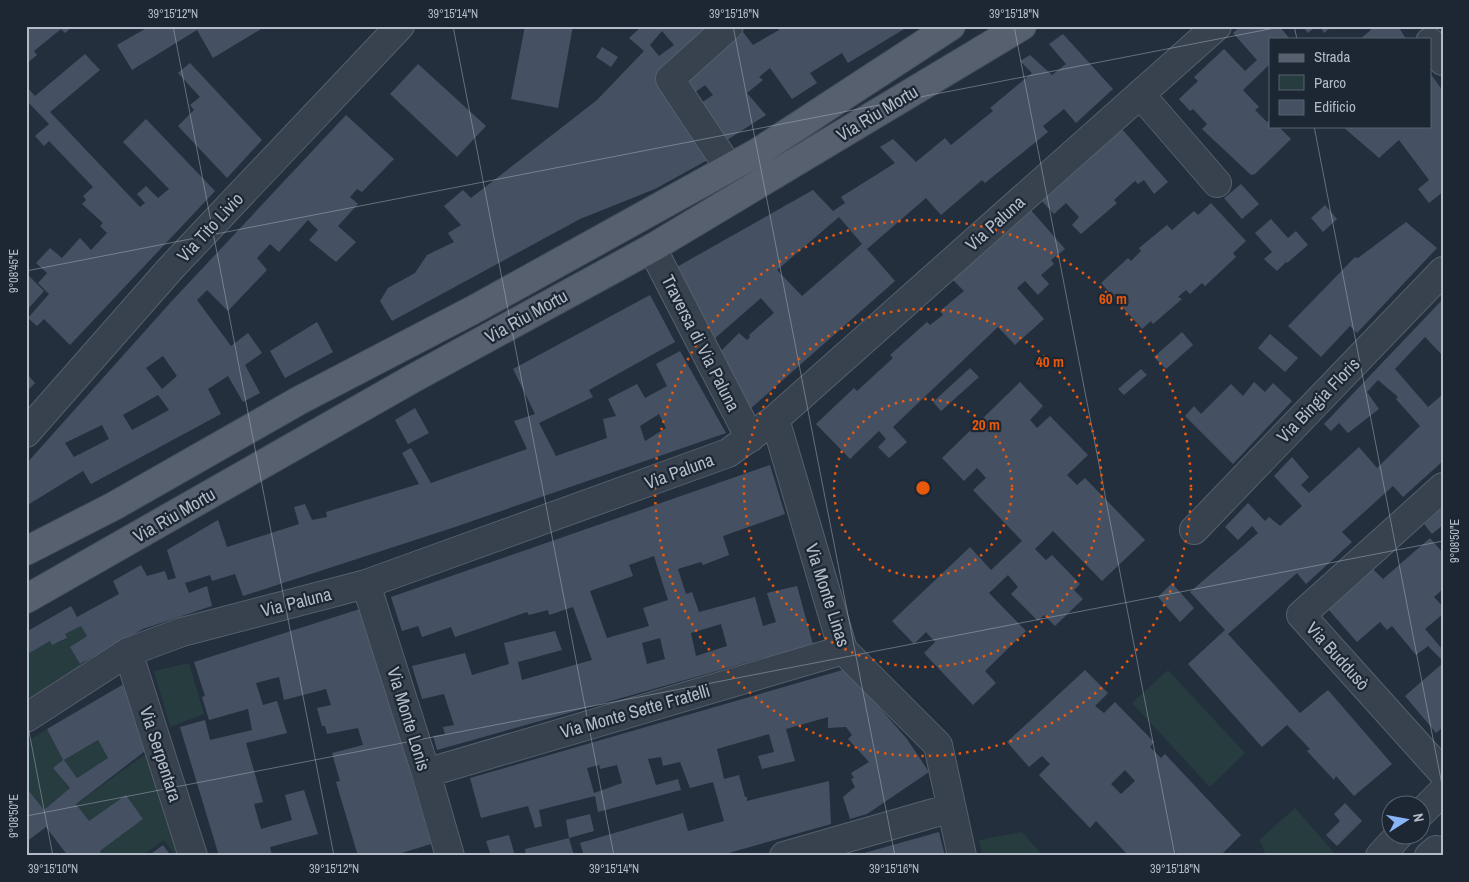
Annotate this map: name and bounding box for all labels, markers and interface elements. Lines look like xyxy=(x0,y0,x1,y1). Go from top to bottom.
text: 39°15'12"N xyxy=(148,6,198,22)
text: 39°15'14"N xyxy=(428,6,478,22)
text: 39°15'16"N xyxy=(709,6,759,22)
text: 39°15'18"N xyxy=(989,6,1039,22)
legend xyxy=(1269,38,1432,128)
text: Strada xyxy=(1314,46,1350,67)
text: Parco xyxy=(1314,72,1346,93)
street label: Via Riu Mortu xyxy=(832,79,922,147)
text: Edificio xyxy=(1314,96,1356,117)
street label: Via Tito Livio xyxy=(171,187,249,267)
street label: Via Paluna xyxy=(960,190,1030,256)
text: 9°08'45"E xyxy=(6,249,22,293)
street label: Traversa di Via Paluna xyxy=(656,270,746,416)
street label: Via Riu Mortu xyxy=(480,283,572,349)
text: 60 m xyxy=(1099,288,1127,309)
text: 40 m xyxy=(1036,351,1064,372)
street label: Via Bingia Floris xyxy=(1271,352,1365,448)
text: 20 m xyxy=(972,414,1000,435)
street label: Via Paluna xyxy=(641,447,717,495)
centre of rings xyxy=(914,479,932,497)
street label: Via Riu Mortu xyxy=(128,481,220,549)
text: 9°08'50"E xyxy=(1447,519,1463,563)
street label: Via Monte Linas xyxy=(800,540,856,650)
street label: Via Paluna xyxy=(258,581,334,623)
street label: Via Buddusò xyxy=(1301,616,1375,696)
street label: Via Monte Lonis xyxy=(381,664,437,774)
street label: Via Monte Sette Fratelli xyxy=(557,678,713,744)
street label: Via Serpentara xyxy=(134,703,188,805)
text: 9°08'50"E xyxy=(6,794,22,838)
north arrow xyxy=(1382,794,1432,844)
text: N xyxy=(1409,812,1428,823)
text: 39°15'10"N xyxy=(28,861,78,877)
text: 39°15'12"N xyxy=(309,861,359,877)
text: 39°15'14"N xyxy=(589,861,639,877)
text: 39°15'16"N xyxy=(869,861,919,877)
text: 39°15'18"N xyxy=(1150,861,1200,877)

